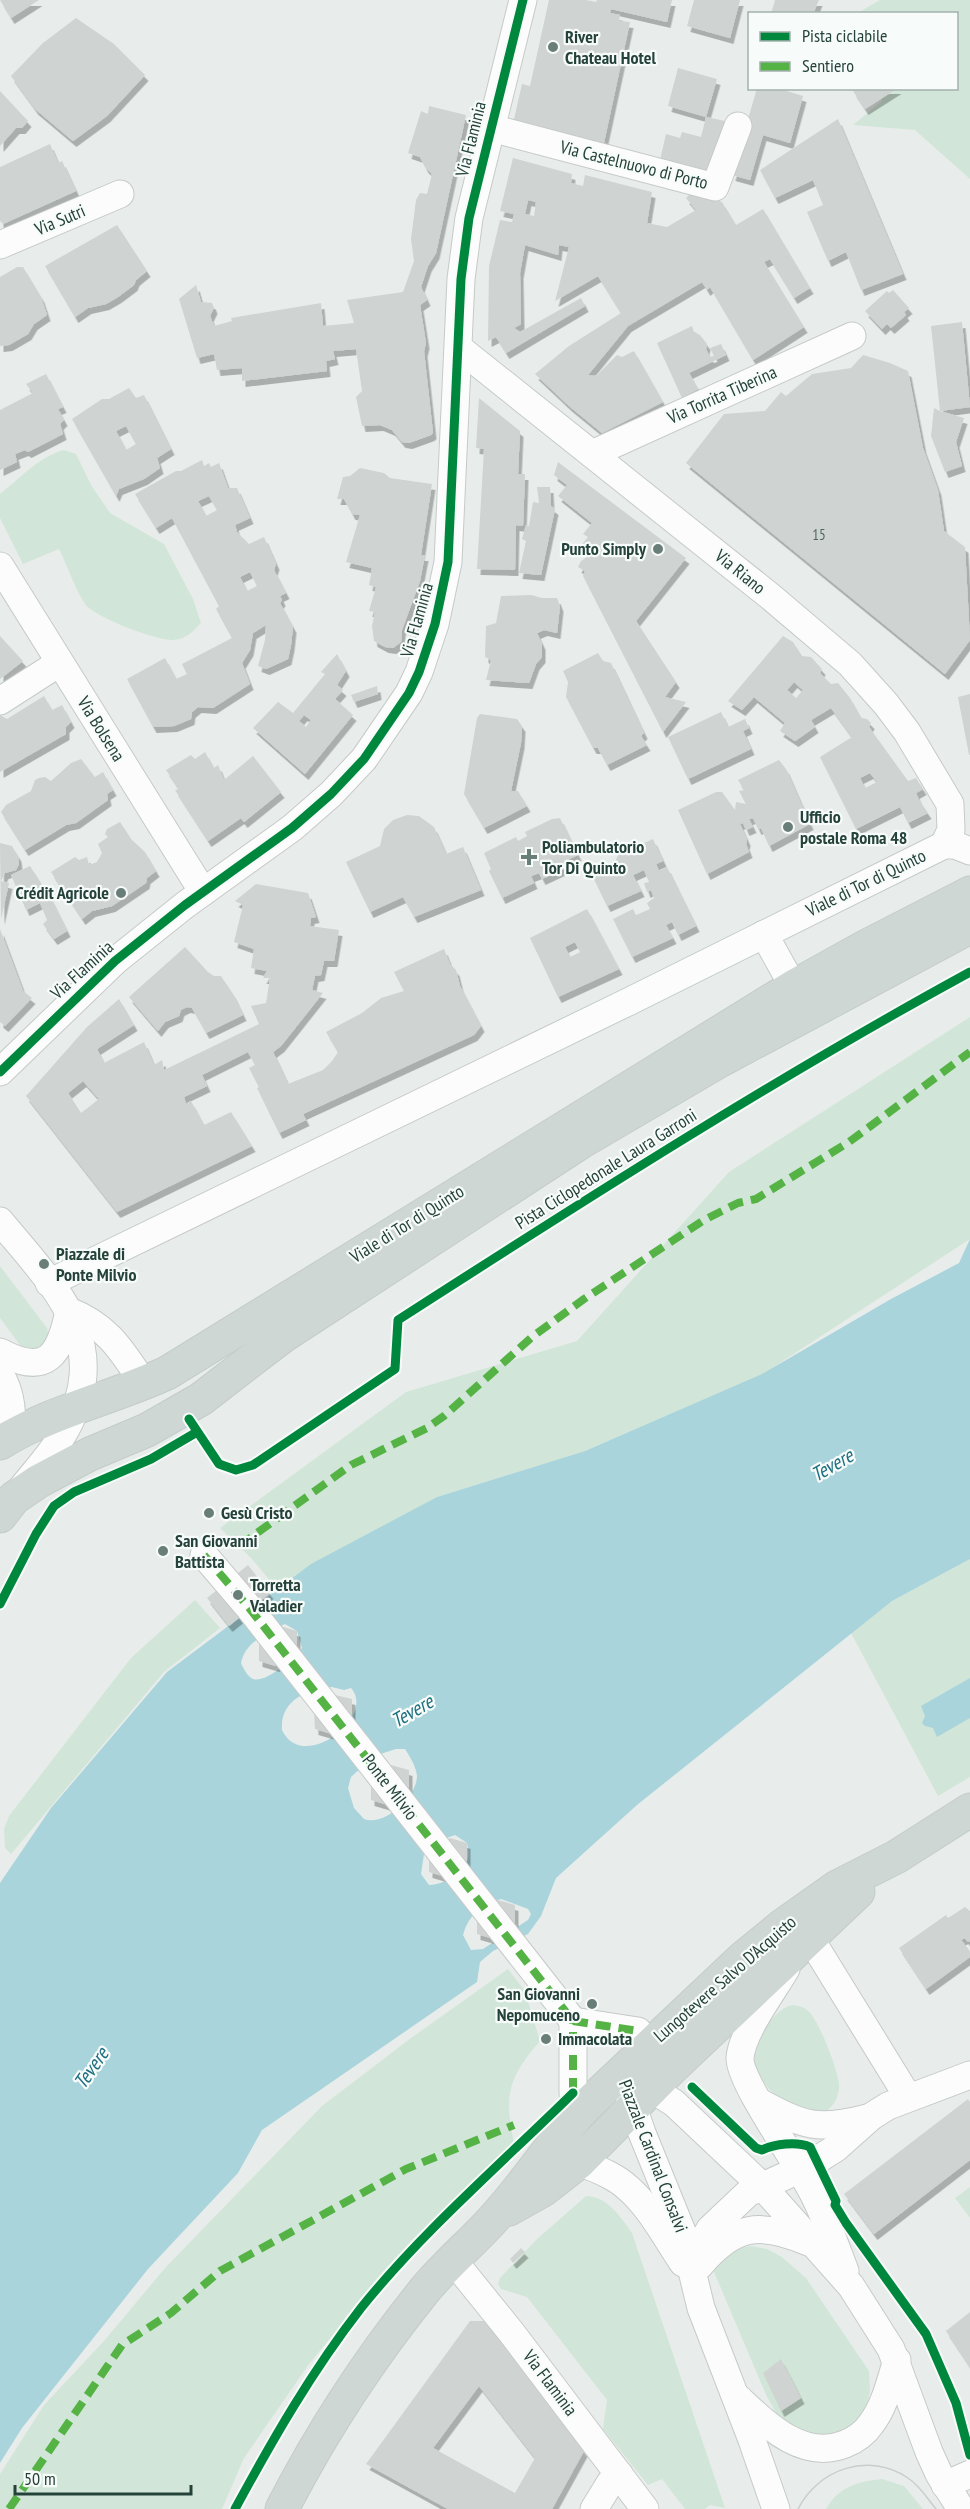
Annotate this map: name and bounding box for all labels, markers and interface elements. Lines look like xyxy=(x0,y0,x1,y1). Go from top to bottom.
legend xyxy=(748,12,958,90)
text: Pista ciclabile xyxy=(802,24,888,47)
place label: River Chateau Hotel xyxy=(565,25,656,69)
marker: River Chateau Hotel xyxy=(546,40,560,54)
text: Sentiero xyxy=(802,54,854,77)
street label: Via Flaminia xyxy=(450,99,491,180)
street label: Via Castelnuovo di Porto xyxy=(557,135,711,194)
street label: Via Sutri xyxy=(30,199,88,241)
street label: Via Torrita Tiberina xyxy=(663,360,780,429)
house number: 15 xyxy=(812,525,826,544)
place label: Punto Simply xyxy=(561,537,647,560)
marker: Punto Simply xyxy=(651,542,665,556)
street label: Via Riano xyxy=(709,544,771,599)
street label: Via Flaminia xyxy=(395,580,438,661)
street label: Via Bolsena xyxy=(72,691,130,765)
place label: Ufficio postale Roma 48 xyxy=(800,805,907,849)
marker: Ufficio postale Roma 48 xyxy=(781,820,795,834)
place label: Poliambulatorio Tor Di Quinto xyxy=(542,835,644,879)
street label: Viale di Tor di Quinto xyxy=(801,844,930,922)
marker: Poliambulatorio Tor Di Quinto xyxy=(520,848,538,866)
place label: Crédit Agricole xyxy=(15,881,109,904)
marker: Crédit Agricole xyxy=(114,886,128,900)
street label: Via Flaminia xyxy=(45,935,118,1005)
street label: Pista Ciclopedonale Laura Garroni xyxy=(511,1103,701,1234)
street label: Viale di Tor di Quinto xyxy=(345,1179,468,1268)
place label: Piazzale di Ponte Milvio xyxy=(56,1242,136,1286)
marker: Piazzale di Ponte Milvio xyxy=(37,1257,51,1271)
water label: Tevere xyxy=(806,1442,859,1487)
place label: Gesù Cristo xyxy=(221,1501,293,1524)
marker: Gesù Cristo xyxy=(202,1506,216,1520)
place label: San Giovanni Battista xyxy=(175,1529,258,1573)
marker: San Giovanni Battista xyxy=(156,1544,170,1558)
place label: Torretta Valadier xyxy=(249,1573,303,1617)
marker: Torretta Valadier xyxy=(231,1588,245,1602)
water label: Tevere xyxy=(386,1688,439,1733)
street label: Ponte Milvio xyxy=(357,1749,423,1825)
street label: Lungotevere Salvo D'Acquisto xyxy=(649,1910,801,2047)
place label: San Giovanni Nepomuceno xyxy=(497,1982,580,2026)
marker: San Giovanni Nepomuceno xyxy=(585,1997,599,2011)
place label: Immacolata xyxy=(558,2027,632,2050)
marker: Immacolata xyxy=(539,2032,553,2046)
water label: Tevere xyxy=(68,2041,115,2094)
street label: Piazzale Cardinal Consalvi xyxy=(614,2076,693,2235)
street label: Via Flaminia xyxy=(518,2344,583,2420)
scale bar xyxy=(15,2458,190,2496)
text: 50 m xyxy=(24,2467,56,2490)

